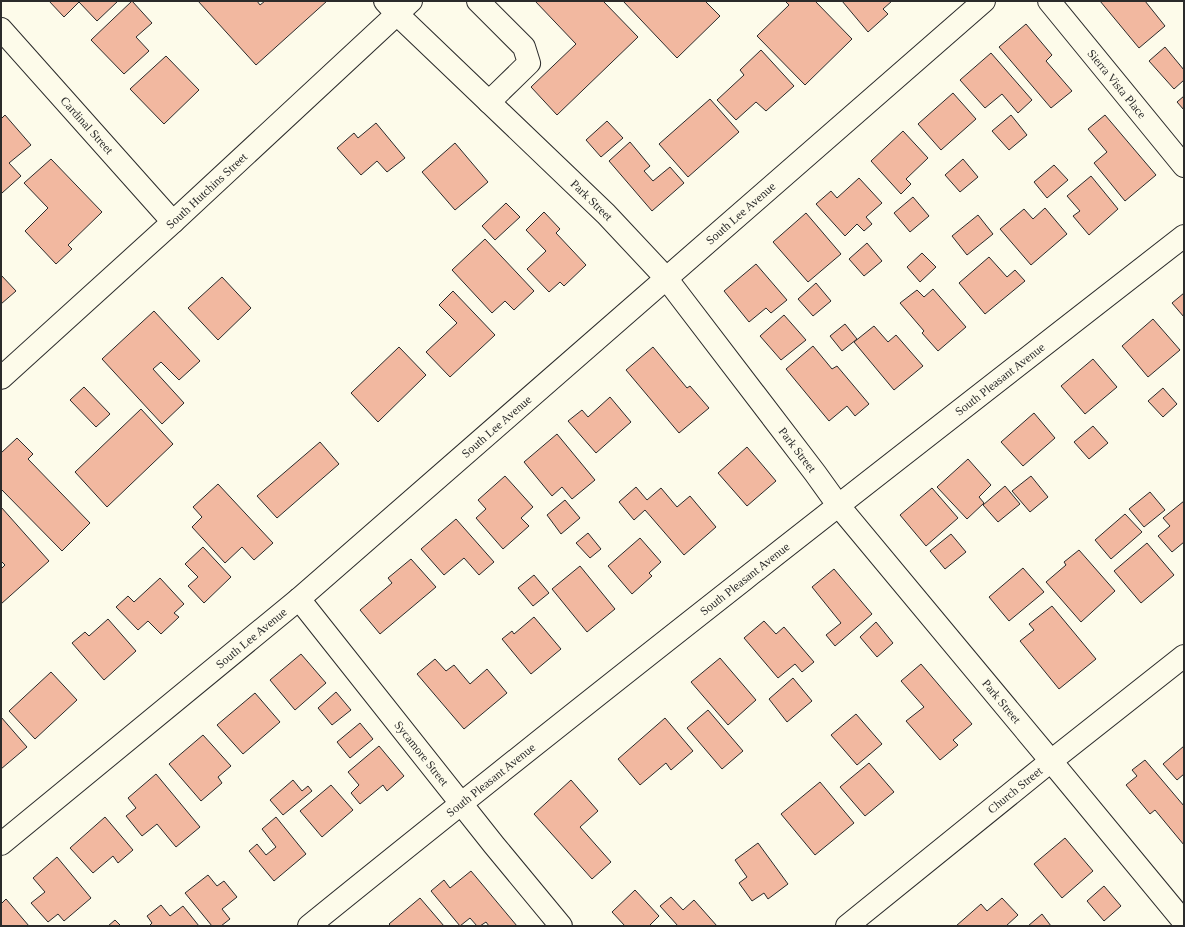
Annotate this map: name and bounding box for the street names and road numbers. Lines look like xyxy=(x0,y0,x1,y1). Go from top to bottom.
street label: Sierra Vista Place xyxy=(1084,46,1149,121)
street label: Cardinal Street xyxy=(58,94,117,157)
street label: South Hutchins Street xyxy=(163,149,250,232)
street label: Park Street xyxy=(568,177,616,224)
street label: South Lee Avenue xyxy=(703,179,778,248)
street label: South Pleasant Avenue xyxy=(952,340,1048,419)
street label: South Lee Avenue xyxy=(459,392,534,461)
street label: Park Street xyxy=(776,425,819,476)
street label: South Pleasant Avenue xyxy=(697,540,792,618)
street label: South Lee Avenue xyxy=(213,605,290,672)
street label: Park Street xyxy=(979,677,1024,727)
street label: Sycamore Street xyxy=(391,718,452,789)
street label: South Pleasant Avenue xyxy=(443,740,538,820)
street label: Church Street xyxy=(985,763,1046,816)

